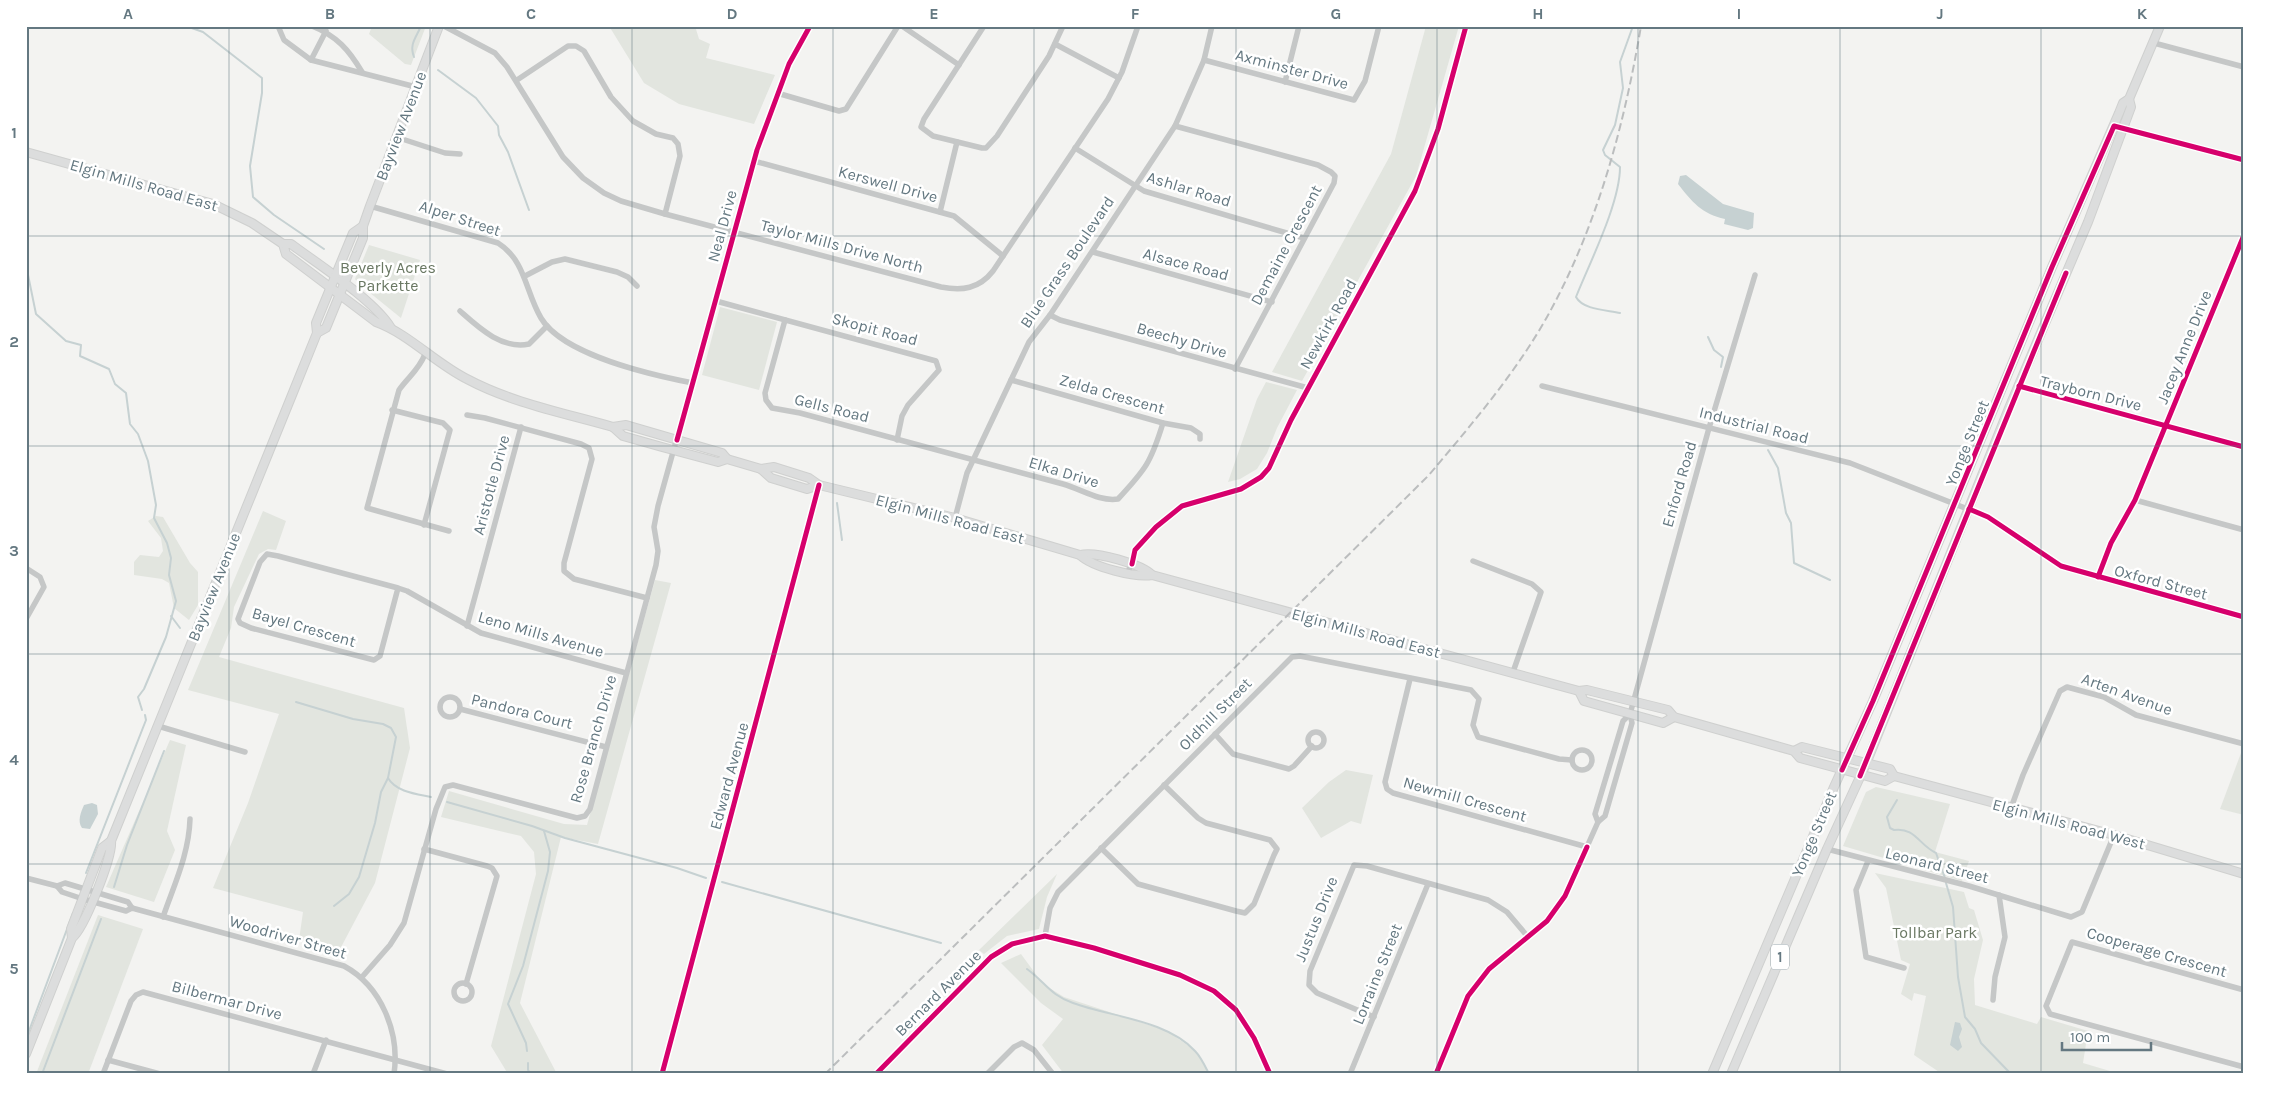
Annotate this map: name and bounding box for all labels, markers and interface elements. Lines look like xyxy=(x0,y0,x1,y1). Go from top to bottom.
text: A xyxy=(123,4,133,23)
text: B xyxy=(325,4,335,23)
text: C xyxy=(526,4,536,23)
text: D xyxy=(727,4,738,23)
text: E xyxy=(929,4,939,23)
text: F xyxy=(1131,4,1140,23)
text: G xyxy=(1331,4,1341,23)
text: H xyxy=(1532,4,1544,23)
text: I xyxy=(1737,4,1741,23)
text: J xyxy=(1936,4,1944,23)
text: K xyxy=(2137,4,2148,23)
street label: Axminster Drive xyxy=(1233,45,1351,93)
street label: Bayview Avenue xyxy=(371,69,431,183)
text: 1 xyxy=(11,123,17,142)
street label: Elgin Mills Road East xyxy=(68,155,220,215)
street label: Kerswell Drive xyxy=(836,162,940,206)
street label: Ashlar Road xyxy=(1145,167,1233,211)
street label: Demaine Crescent xyxy=(1246,182,1326,308)
street label: Neal Drive xyxy=(703,188,741,264)
street label: Blue Grass Boulevard xyxy=(1016,193,1118,331)
street label: Alper Street xyxy=(417,196,503,240)
street label: Taylor Mills Drive North xyxy=(759,215,925,277)
street label: Alsace Road xyxy=(1141,243,1231,285)
park label: Beverly Acres Parkette xyxy=(340,258,436,295)
street label: Newkirk Road xyxy=(1295,276,1361,372)
street label: Jacey Anne Drive xyxy=(2153,287,2215,407)
street label: Skopit Road xyxy=(830,308,920,350)
street label: Beechy Drive xyxy=(1135,318,1229,362)
text: 2 xyxy=(9,332,19,351)
street label: Zelda Crescent xyxy=(1057,370,1167,418)
street label: Trayborn Drive xyxy=(2038,371,2144,415)
street label: Gells Road xyxy=(793,390,871,426)
street label: Yonge Street xyxy=(1941,397,1993,489)
street label: Industrial Road xyxy=(1697,402,1811,448)
street label: Aristotle Drive xyxy=(469,433,513,537)
street label: Enford Road xyxy=(1658,439,1700,529)
street label: Elka Drive xyxy=(1027,452,1101,492)
street label: Elgin Mills Road East xyxy=(874,490,1026,548)
street label: Bayview Avenue xyxy=(184,530,244,644)
text: 3 xyxy=(9,541,19,560)
street label: Oxford Street xyxy=(2112,560,2210,604)
street label: Bayel Crescent xyxy=(250,603,358,651)
street label: Elgin Mills Road East xyxy=(1290,604,1442,662)
street label: Leno Mills Avenue xyxy=(476,607,606,661)
street label: Arten Avenue xyxy=(2079,669,2175,719)
street label: Rose Branch Drive xyxy=(566,673,620,805)
street label: Oldhill Street xyxy=(1175,674,1255,754)
street label: Pandora Court xyxy=(469,689,575,733)
street label: Edward Avenue xyxy=(706,720,752,832)
text: 4 xyxy=(9,750,19,769)
street label: Newmill Crescent xyxy=(1401,772,1529,826)
street label: Yonge Street xyxy=(1787,788,1841,880)
street label: Elgin Mills Road West xyxy=(1991,794,2147,854)
street label: Leonard Street xyxy=(1883,843,1991,887)
street label: Justus Drive xyxy=(1290,874,1342,964)
street label: Woodriver Street xyxy=(227,911,349,963)
street label: Lorraine Street xyxy=(1348,921,1406,1027)
park label: Tollbar Park xyxy=(1893,923,1977,942)
street label: Cooperage Crescent xyxy=(2085,923,2229,981)
road number: 1 xyxy=(1771,944,1789,970)
street label: Bernard Avenue xyxy=(891,946,985,1040)
text: 5 xyxy=(9,959,19,978)
street label: Bilbermar Drive xyxy=(170,976,284,1024)
scale bar xyxy=(2062,1020,2151,1052)
text: 100 m xyxy=(2070,1028,2110,1046)

